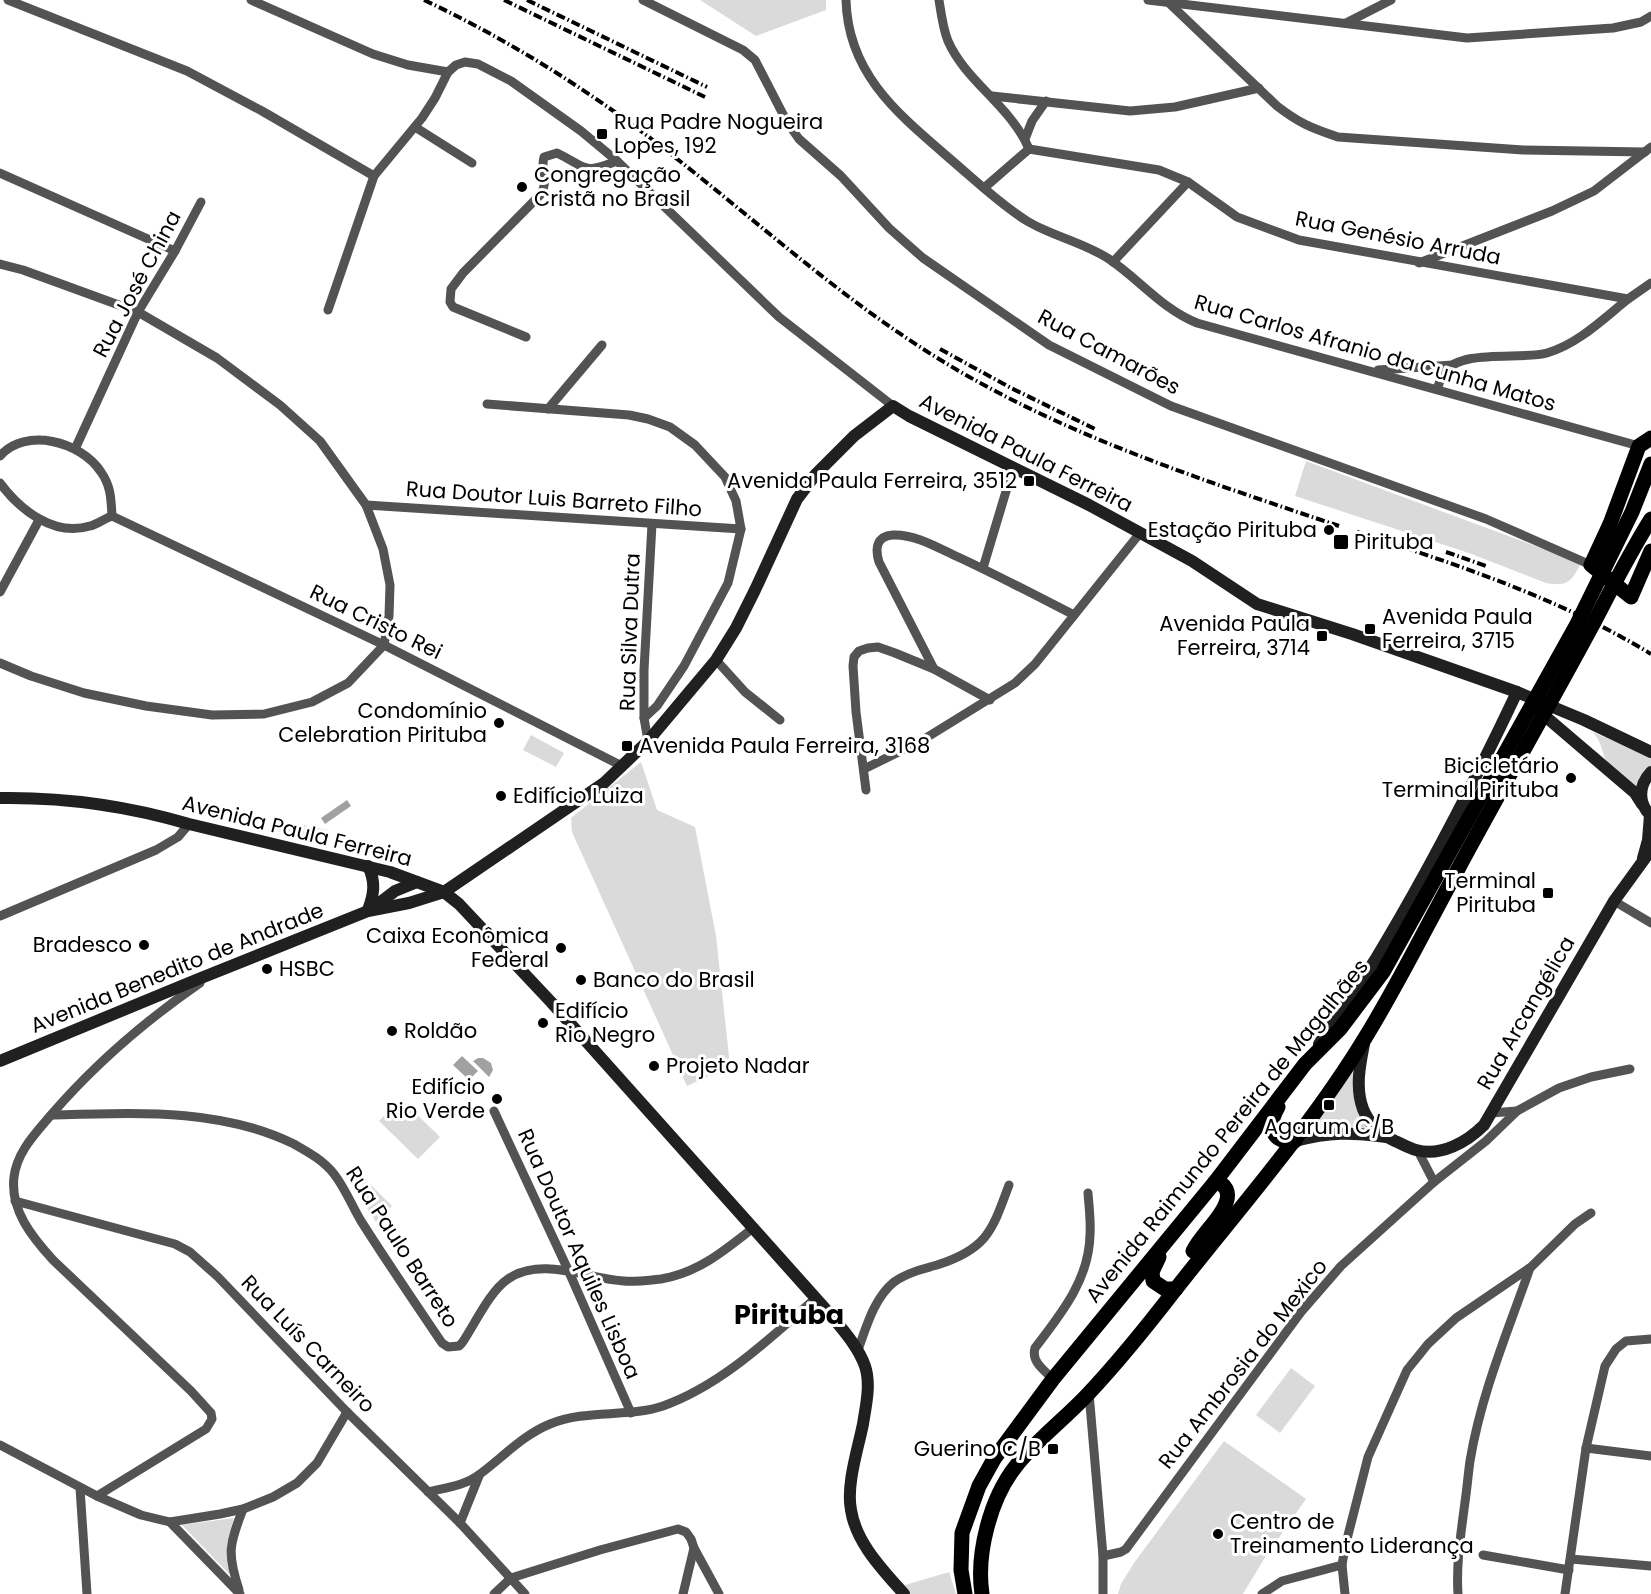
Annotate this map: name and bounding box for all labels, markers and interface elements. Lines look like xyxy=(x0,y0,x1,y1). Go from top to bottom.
place label: Rua Padre Nogueira Lopes, 192 xyxy=(614,107,823,160)
marker: Rua Padre Nogueira Lopes, 192 xyxy=(595,127,609,141)
place label: Congregação Cristã no Brasil xyxy=(534,160,690,213)
marker: Congregação Cristã no Brasil xyxy=(515,180,529,194)
street label: Rua Genésio Arruda xyxy=(1293,203,1503,272)
street label: Rua José China xyxy=(86,205,188,362)
street label: Rua Carlos Afranio da Cunha Matos xyxy=(1191,287,1559,418)
street label: Rua Camarões xyxy=(1033,302,1186,401)
street label: Avenida Paula Ferreira xyxy=(915,386,1138,519)
place label: Avenida Paula Ferreira, 3512 xyxy=(727,466,1017,495)
street label: Rua Doutor Luis Barreto Filho xyxy=(405,474,703,523)
marker: Avenida Paula Ferreira, 3512 xyxy=(1022,474,1036,488)
place label: Estação Pirituba xyxy=(1148,515,1317,544)
marker: Estação Pirituba xyxy=(1322,523,1336,537)
place label: Pirituba xyxy=(1354,527,1434,556)
marker: Pirituba xyxy=(1332,533,1350,551)
street label: Rua Silva Dutra xyxy=(612,552,647,712)
street label: Rua Cristo Rei xyxy=(305,577,447,666)
place label: Avenida Paula Ferreira, 3715 xyxy=(1382,602,1533,655)
place label: Avenida Paula Ferreira, 3714 xyxy=(1159,609,1310,662)
marker: Avenida Paula Ferreira, 3715 xyxy=(1363,622,1377,636)
marker: Avenida Paula Ferreira, 3714 xyxy=(1315,629,1329,643)
place label: Condomínio Celebration Pirituba xyxy=(278,696,487,749)
marker: Condomínio Celebration Pirituba xyxy=(492,716,506,730)
place label: Avenida Paula Ferreira, 3168 xyxy=(639,731,930,760)
marker: Avenida Paula Ferreira, 3168 xyxy=(620,739,634,753)
place label: Bicicletário Terminal Pirituba xyxy=(1382,751,1559,804)
marker: Bicicletário Terminal Pirituba xyxy=(1564,771,1578,785)
place label: Edifício Luiza xyxy=(513,781,644,810)
street label: Avenida Paula Ferreira xyxy=(179,788,415,873)
marker: Edifício Luiza xyxy=(494,789,508,803)
place label: Terminal Pirituba xyxy=(1444,866,1536,919)
marker: Terminal Pirituba xyxy=(1541,886,1555,900)
street label: Avenida Benedito de Andrade xyxy=(26,895,328,1040)
place label: Caixa Econômica Federal xyxy=(366,921,549,974)
place label: Bradesco xyxy=(33,930,132,959)
street label: Rua Arcangélica xyxy=(1470,931,1581,1095)
marker: Bradesco xyxy=(137,938,151,952)
marker: Caixa Econômica Federal xyxy=(554,941,568,955)
street label: Avenida Raimundo Pereira de Magalhães xyxy=(1079,953,1375,1309)
place label: HSBC xyxy=(279,954,335,983)
marker: HSBC xyxy=(260,962,274,976)
place label: Banco do Brasil xyxy=(593,965,755,994)
marker: Banco do Brasil xyxy=(574,973,588,987)
place label: Edifício Rio Negro xyxy=(555,996,655,1049)
place label: Roldão xyxy=(404,1016,477,1045)
marker: Edifício Rio Negro xyxy=(536,1016,550,1030)
marker: Roldão xyxy=(385,1024,399,1038)
place label: Projeto Nadar xyxy=(666,1051,810,1080)
marker: Projeto Nadar xyxy=(647,1059,661,1073)
place label: Edifício Rio Verde xyxy=(386,1072,485,1125)
marker: Edifício Rio Verde xyxy=(490,1092,504,1106)
marker: Agarum C/B xyxy=(1322,1098,1336,1112)
place label: Agarum C/B xyxy=(1264,1112,1394,1141)
street label: Rua Doutor Aquiles Lisboa xyxy=(511,1124,648,1383)
street label: Rua Paulo Barreto xyxy=(339,1160,465,1333)
street label: Rua Ambrosia do Mexico xyxy=(1151,1253,1334,1475)
street label: Rua Luís Carneiro xyxy=(235,1268,382,1419)
district label: Pirituba xyxy=(734,1296,844,1333)
place label: Guerino C/B xyxy=(914,1434,1041,1463)
marker: Guerino C/B xyxy=(1046,1442,1060,1456)
place label: Centro de Treinamento Liderança xyxy=(1230,1507,1474,1560)
marker: Centro de Treinamento Liderança xyxy=(1211,1527,1225,1541)

